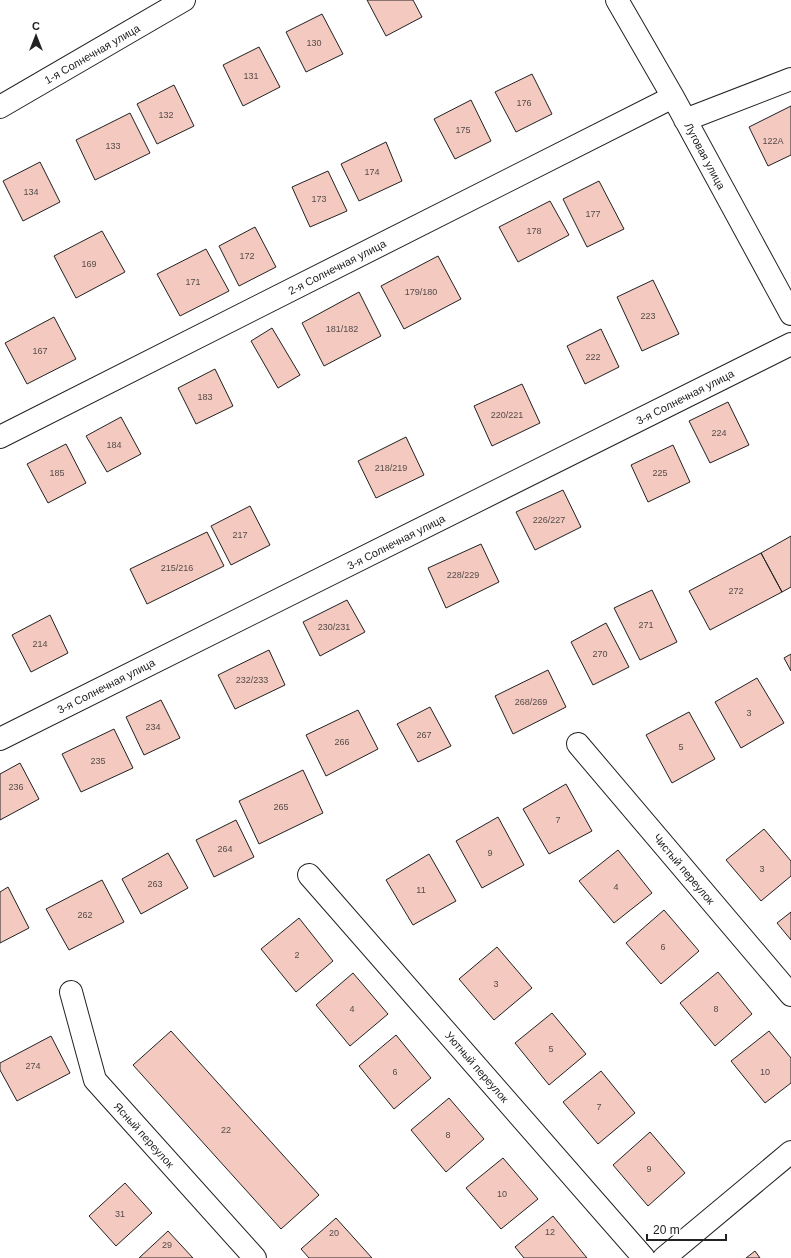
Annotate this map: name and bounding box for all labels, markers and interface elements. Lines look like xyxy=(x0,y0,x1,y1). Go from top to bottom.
north arrow xyxy=(16,16,56,56)
text: С xyxy=(32,20,40,32)
street label: 1-я Солнечная улица xyxy=(42,21,143,86)
house number: 130 xyxy=(306,38,322,48)
house number: 131 xyxy=(243,71,259,81)
house number: 176 xyxy=(516,98,532,108)
house number: 132 xyxy=(158,110,174,120)
street label: Луговая улица xyxy=(682,121,728,192)
house number: 175 xyxy=(455,125,471,135)
house number: 122А xyxy=(762,136,784,146)
house number: 133 xyxy=(105,141,121,151)
house number: 174 xyxy=(364,167,380,177)
house number: 134 xyxy=(23,187,39,197)
house number: 173 xyxy=(311,194,327,204)
house number: 177 xyxy=(585,209,601,219)
house number: 178 xyxy=(526,226,542,236)
street label: 2-я Солнечная улица xyxy=(286,237,389,297)
house number: 172 xyxy=(239,251,255,261)
house number: 169 xyxy=(81,259,97,269)
house number: 171 xyxy=(185,277,201,287)
house number: 179/180 xyxy=(405,287,437,297)
house number: 223 xyxy=(640,311,656,321)
house number: 181/182 xyxy=(326,324,358,334)
house number: 167 xyxy=(32,346,48,356)
house number: 222 xyxy=(585,352,601,362)
street label: 3-я Солнечная улица xyxy=(634,367,737,427)
house number: 183 xyxy=(197,392,213,402)
house number: 220/221 xyxy=(491,410,523,420)
house number: 224 xyxy=(711,428,727,438)
house number: 184 xyxy=(106,440,122,450)
house number: 218/219 xyxy=(375,463,407,473)
house number: 185 xyxy=(49,468,65,478)
house number: 225 xyxy=(652,468,668,478)
street label: 3-я Солнечная улица xyxy=(345,512,448,572)
house number: 226/227 xyxy=(533,515,565,525)
house number: 217 xyxy=(232,530,248,540)
house number: 215/216 xyxy=(161,563,193,573)
house number: 228/229 xyxy=(447,570,479,580)
house number: 272 xyxy=(728,586,744,596)
house number: 271 xyxy=(638,620,654,630)
house number: 230/231 xyxy=(318,622,350,632)
house number: 214 xyxy=(32,639,48,649)
house number: 270 xyxy=(592,649,608,659)
street label: 3-я Солнечная улица xyxy=(55,656,158,716)
house number: 232/233 xyxy=(236,675,268,685)
house number: 268/269 xyxy=(515,697,547,707)
house number: 3 xyxy=(746,708,752,718)
house number: 234 xyxy=(145,722,161,732)
house number: 267 xyxy=(416,730,432,740)
house number: 266 xyxy=(334,737,350,747)
house number: 5 xyxy=(678,742,684,752)
house number: 235 xyxy=(90,756,106,766)
house number: 236 xyxy=(8,782,24,792)
house number: 265 xyxy=(273,802,289,812)
house number: 7 xyxy=(555,815,561,825)
street label: Чистый переулок xyxy=(651,831,717,907)
house number: 264 xyxy=(217,844,233,854)
house number: 9 xyxy=(487,848,493,858)
house number: 3 xyxy=(759,864,765,874)
house number: 263 xyxy=(147,879,163,889)
house number: 4 xyxy=(613,882,619,892)
house number: 11 xyxy=(416,885,426,895)
house number: 262 xyxy=(77,910,93,920)
house number: 6 xyxy=(660,942,666,952)
house number: 2 xyxy=(294,950,300,960)
house number: 3 xyxy=(493,979,499,989)
house number: 4 xyxy=(349,1004,355,1014)
house number: 8 xyxy=(713,1004,719,1014)
street label: Уютный переулок xyxy=(443,1029,511,1105)
house number: 5 xyxy=(548,1044,554,1054)
house number: 274 xyxy=(25,1061,41,1071)
house number: 6 xyxy=(392,1067,398,1077)
house number: 10 xyxy=(760,1067,770,1077)
street label: Ясный переулок xyxy=(112,1100,177,1170)
house number: 7 xyxy=(596,1102,602,1112)
house number: 22 xyxy=(221,1125,231,1135)
house number: 8 xyxy=(445,1130,451,1140)
house number: 9 xyxy=(646,1164,652,1174)
house number: 10 xyxy=(497,1189,507,1199)
house number: 31 xyxy=(115,1209,125,1219)
scale bar xyxy=(647,1216,726,1242)
text: 20 m xyxy=(653,1223,680,1237)
house number: 12 xyxy=(545,1227,555,1237)
house number: 20 xyxy=(329,1228,339,1238)
house number: 29 xyxy=(162,1240,172,1250)

